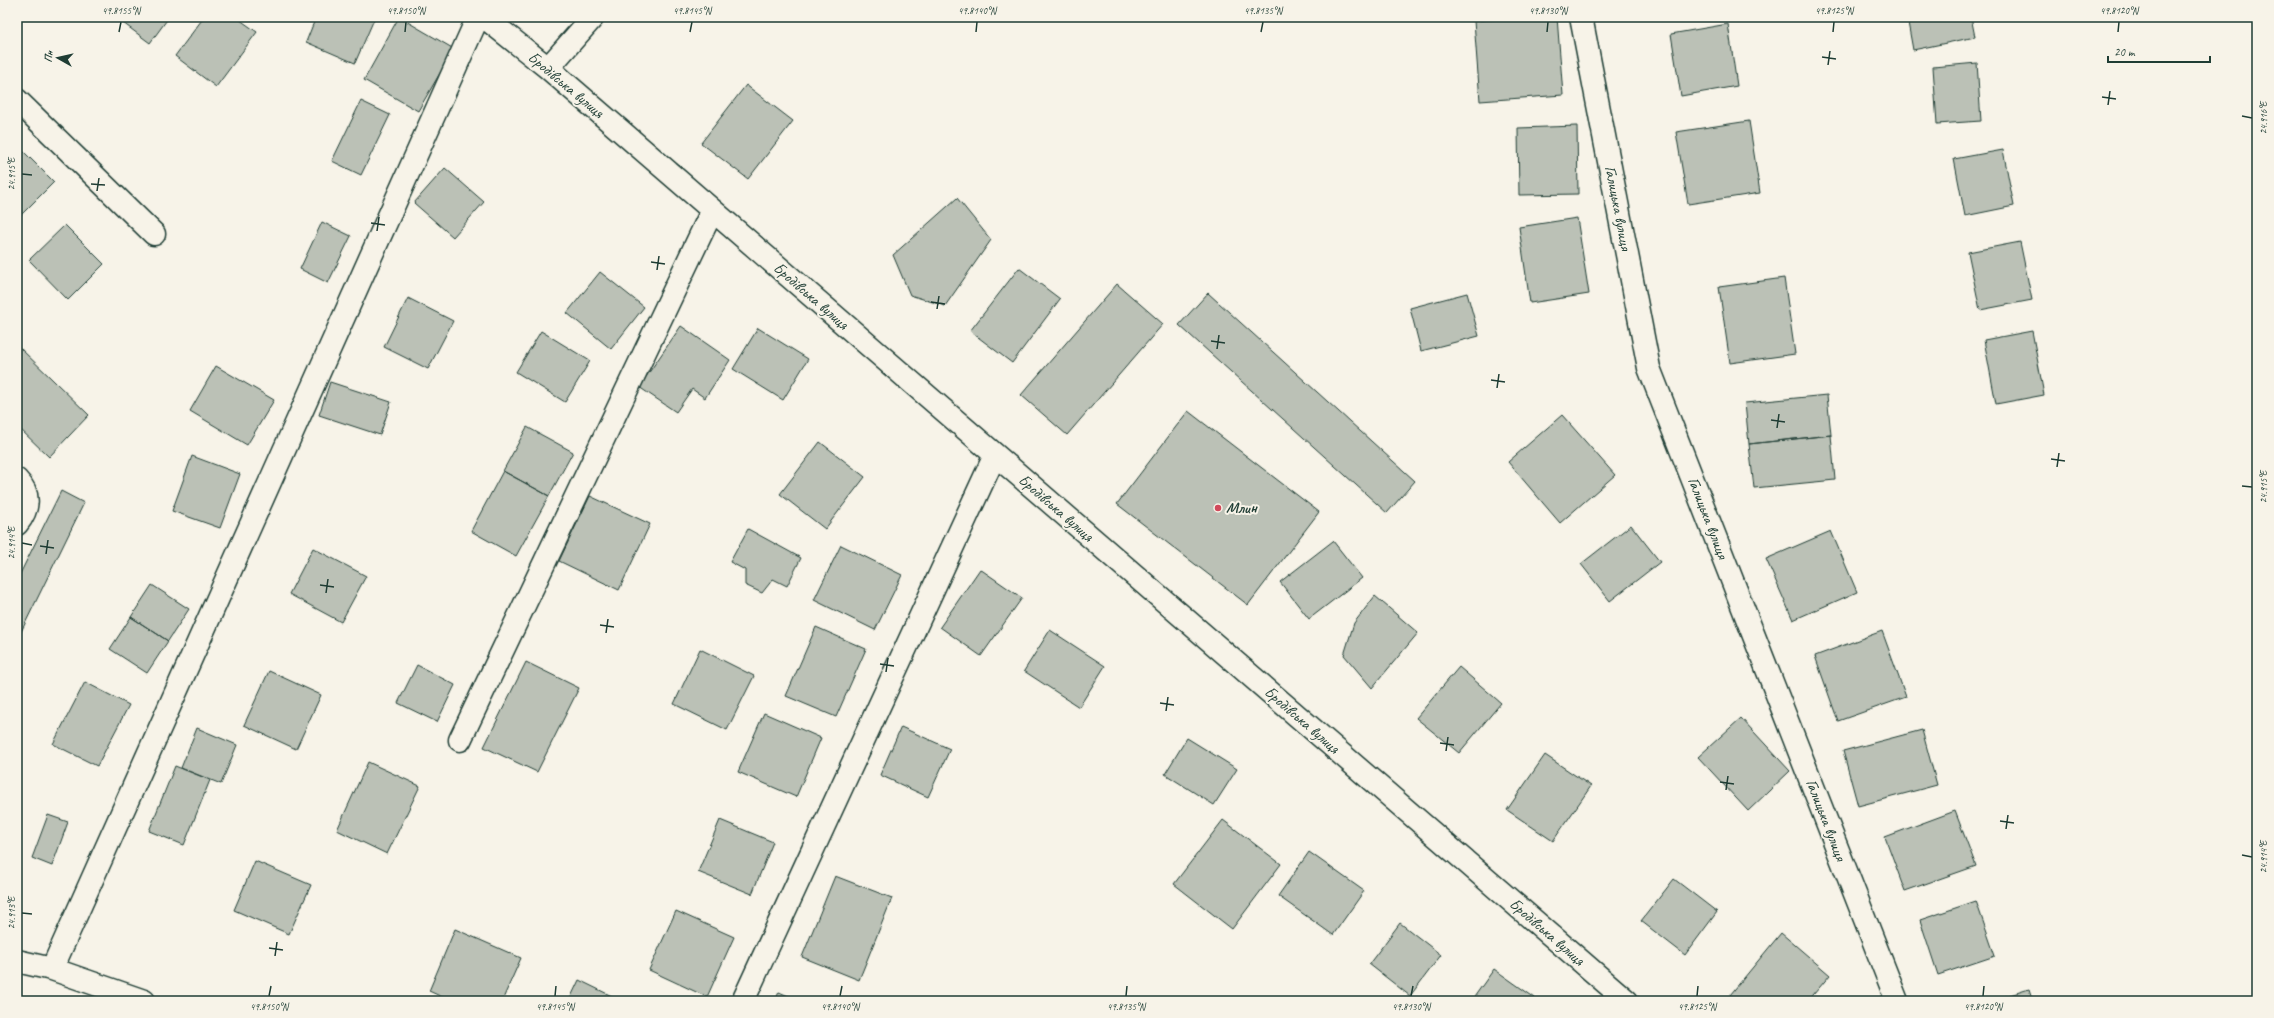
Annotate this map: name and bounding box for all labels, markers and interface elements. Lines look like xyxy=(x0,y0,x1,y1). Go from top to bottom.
text: 49.8155°N xyxy=(102,4,142,17)
text: 49.8150°N xyxy=(387,4,427,17)
text: 49.8145°N xyxy=(673,4,713,17)
text: 49.8140°N xyxy=(958,4,998,17)
text: 49.8135°N xyxy=(1244,4,1284,17)
text: 49.8130°N xyxy=(1529,4,1569,17)
text: 49.8125°N xyxy=(1815,4,1855,17)
text: 49.8120°N xyxy=(2100,4,2140,17)
north arrow xyxy=(38,38,78,78)
scale bar xyxy=(2108,38,2210,64)
text: 20 m xyxy=(2114,44,2136,60)
street label: Бродівська вулиця xyxy=(524,47,609,123)
text: Пн xyxy=(40,49,56,63)
text: 24.916°E xyxy=(2257,100,2270,134)
text: 24.915°E xyxy=(5,156,18,190)
street label: Галицька вулиця xyxy=(1600,164,1636,253)
street label: Бродівська вулиця xyxy=(769,258,854,335)
text: 24.915°E xyxy=(2257,469,2270,503)
street label: Бродівська вулиця xyxy=(1014,470,1099,547)
street label: Галицька вулиця xyxy=(1683,474,1733,563)
place label: Млин xyxy=(1226,498,1258,518)
marker: Млин xyxy=(1213,503,1223,513)
text: 24.914°E xyxy=(5,525,18,559)
street label: Бродівська вулиця xyxy=(1260,682,1345,759)
street label: Галицька вулиця xyxy=(1801,776,1851,865)
text: 24.914°E xyxy=(2257,839,2270,873)
street label: Бродівська вулиця xyxy=(1505,894,1590,971)
text: 24.913°E xyxy=(5,895,18,929)
text: 49.8150°N xyxy=(250,1000,290,1013)
text: 49.8145°N xyxy=(536,1000,576,1013)
text: 49.8140°N xyxy=(821,1000,861,1013)
text: 49.8135°N xyxy=(1107,1000,1147,1013)
text: 49.8130°N xyxy=(1392,1000,1432,1013)
text: 49.8125°N xyxy=(1678,1000,1718,1013)
text: 49.8120°N xyxy=(1964,1000,2004,1013)

